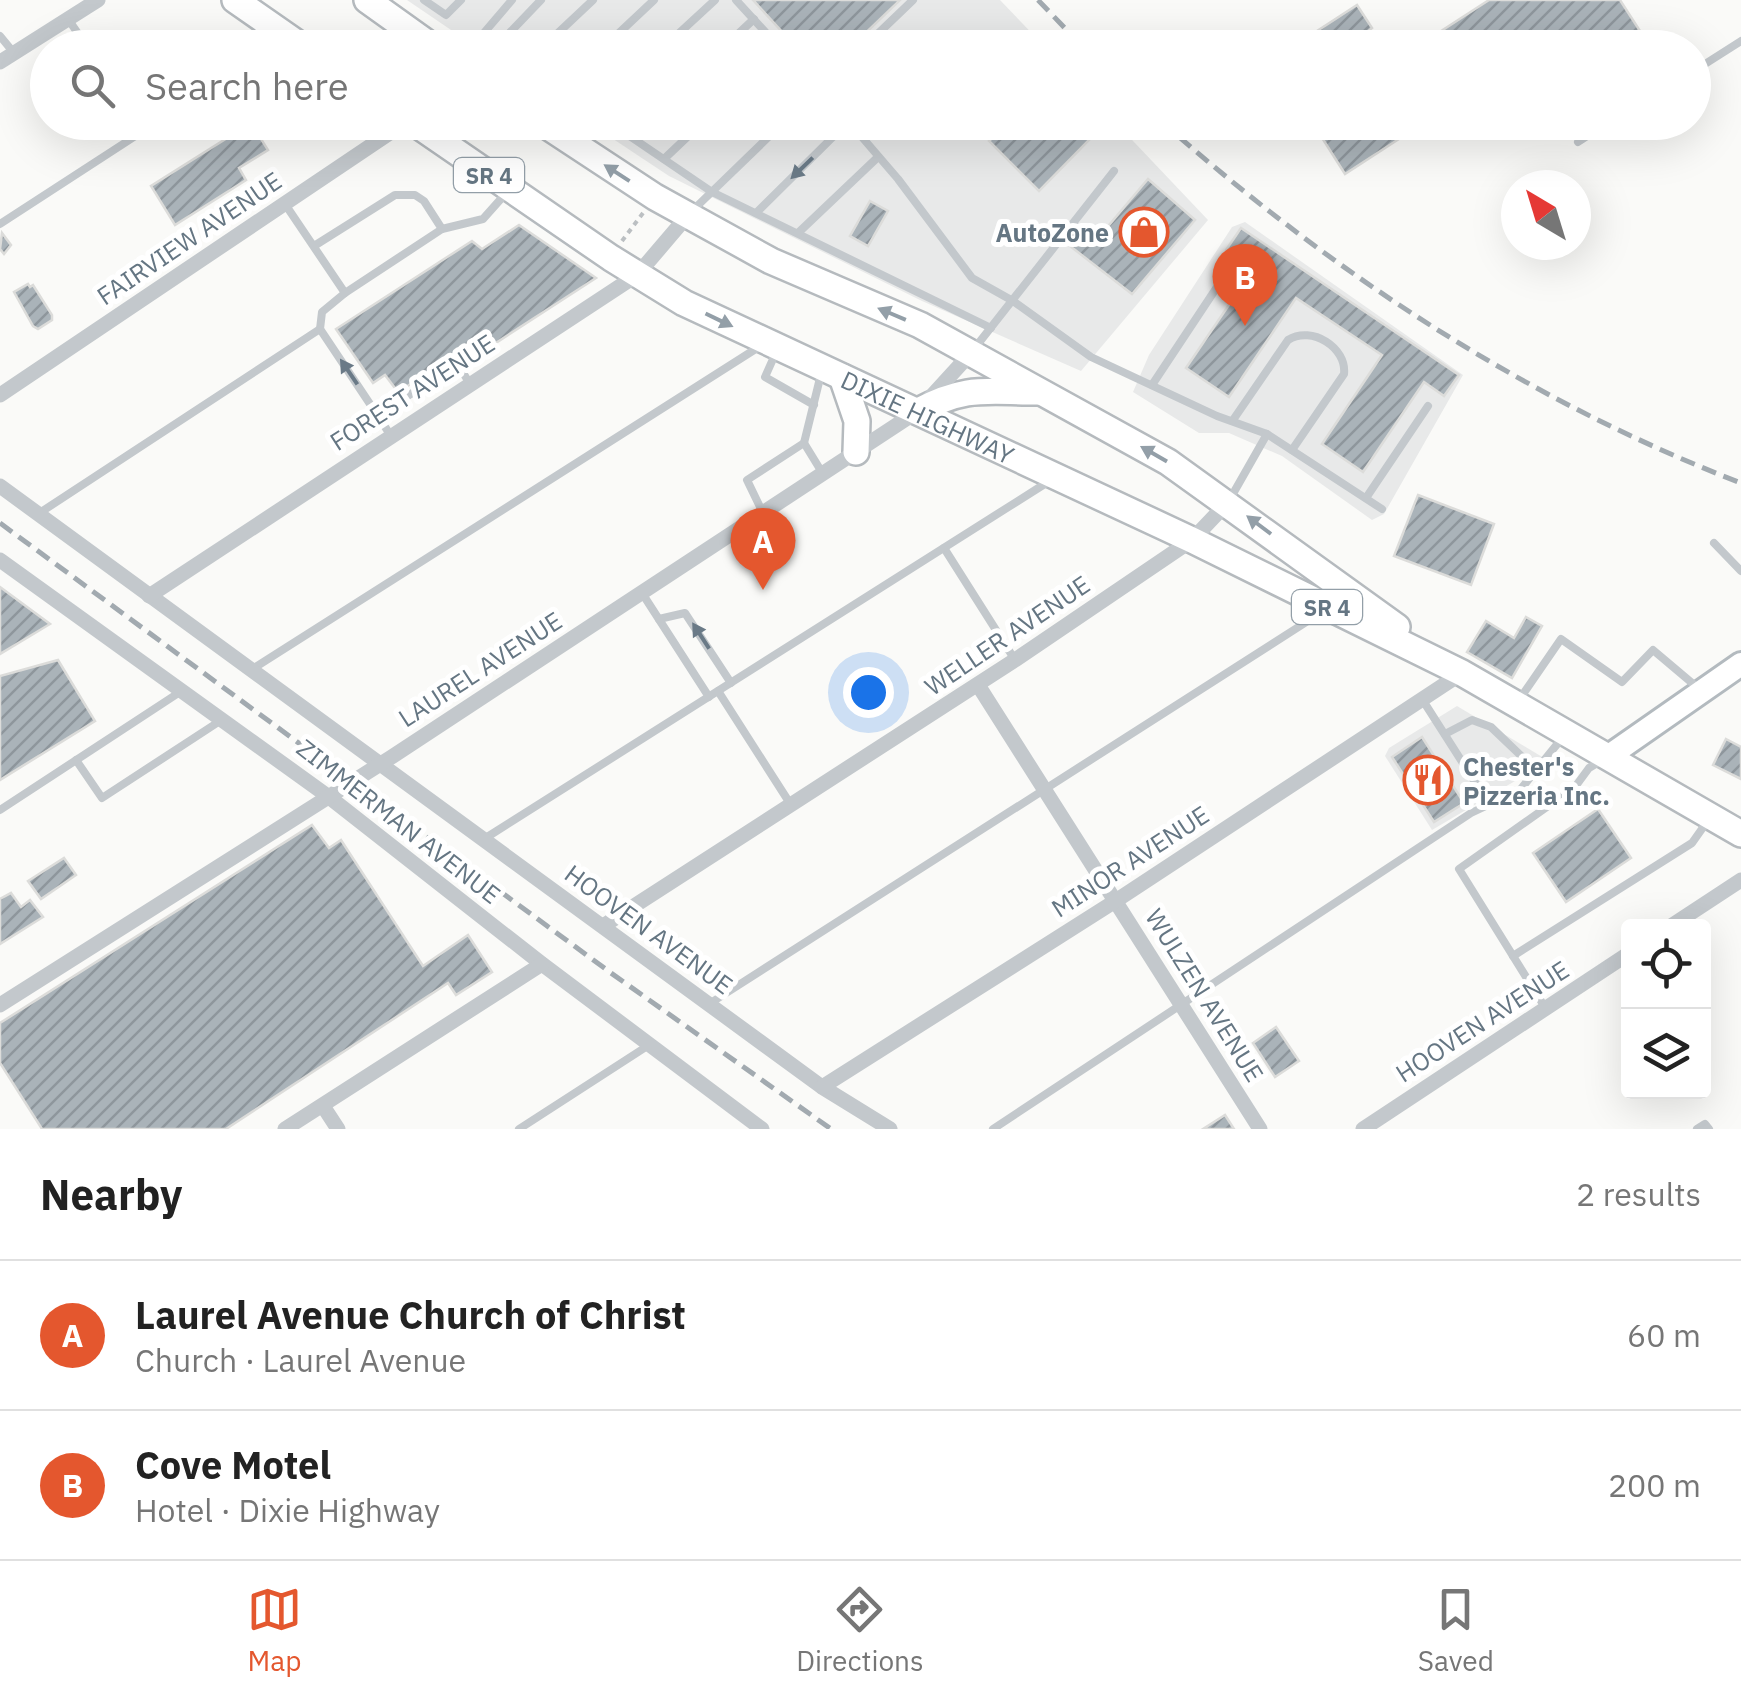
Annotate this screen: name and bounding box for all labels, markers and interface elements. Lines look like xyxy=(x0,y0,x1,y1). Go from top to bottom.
search box xyxy=(30,30,1711,140)
icon: search xyxy=(65,58,120,113)
text: Search here xyxy=(145,61,349,110)
one-way arrow xyxy=(791,156,815,179)
road number: SR 4 xyxy=(454,158,524,192)
street label: FAIRVIEW AVENUE xyxy=(90,164,288,312)
one-way arrow xyxy=(603,165,631,183)
north arrow xyxy=(1501,170,1591,260)
shop icon: AutoZone xyxy=(1118,206,1170,258)
place label: AutoZone xyxy=(995,216,1109,249)
pin: B xyxy=(1212,244,1278,326)
one-way arrow xyxy=(878,306,907,322)
one-way arrow xyxy=(705,312,734,329)
street label: FOREST AVENUE xyxy=(323,326,501,458)
one-way arrow xyxy=(340,359,358,386)
street label: DIXIE HIGHWAY xyxy=(836,362,1020,471)
one-way arrow xyxy=(1140,446,1168,463)
pin: A xyxy=(730,508,796,590)
one-way arrow xyxy=(1246,516,1272,536)
street label: WELLER AVENUE xyxy=(918,568,1096,702)
road number: SR 4 xyxy=(1292,590,1362,624)
street label: LAUREL AVENUE xyxy=(392,604,568,734)
one-way arrow xyxy=(693,622,711,650)
your location xyxy=(843,667,894,718)
street label: ZIMMERMAN AVENUE xyxy=(291,731,507,911)
place label: Chester's Pizzeria Inc. xyxy=(1463,750,1610,812)
restaurant icon: Chester's Pizzeria Inc. xyxy=(1402,754,1454,806)
street label: MINOR AVENUE xyxy=(1045,798,1215,924)
street label: HOOVEN AVENUE xyxy=(558,857,740,1001)
street label: WULZEN AVENUE xyxy=(1138,902,1272,1088)
map controls xyxy=(1621,919,1711,1099)
button: locate xyxy=(1621,919,1711,1009)
street label: HOOVEN AVENUE xyxy=(1389,953,1575,1089)
button: layers xyxy=(1621,1009,1711,1099)
text: Nearby xyxy=(40,1167,182,1222)
text: 2 results xyxy=(1576,1173,1701,1215)
text: Laurel Avenue Church of Christ xyxy=(135,1290,686,1339)
text: A xyxy=(62,1314,83,1356)
text: 60 m xyxy=(1627,1314,1701,1356)
text: Church · Laurel Avenue xyxy=(135,1339,466,1381)
text: Cove Motel xyxy=(135,1440,331,1489)
text: B xyxy=(62,1464,83,1506)
text: 200 m xyxy=(1608,1464,1701,1506)
text: Hotel · Dixie Highway xyxy=(135,1489,440,1531)
tab: Map xyxy=(247,1582,302,1679)
tab: Directions xyxy=(796,1582,924,1679)
tab: Saved xyxy=(1418,1582,1494,1679)

